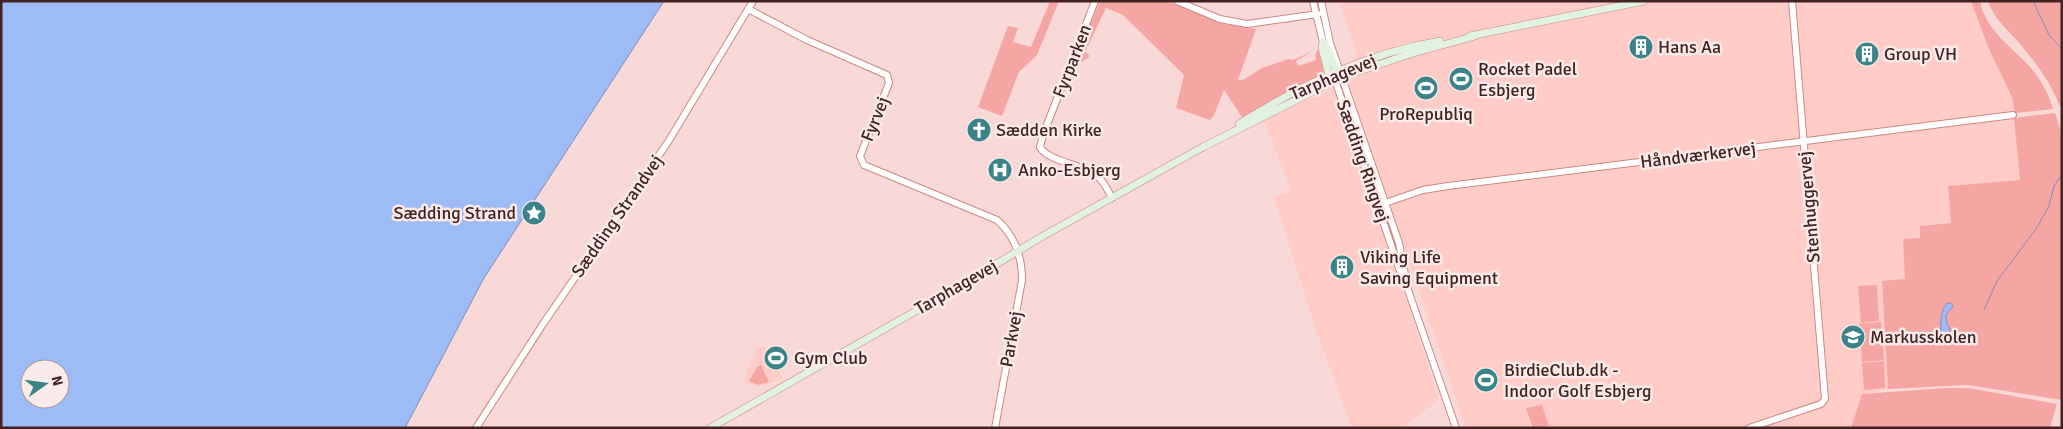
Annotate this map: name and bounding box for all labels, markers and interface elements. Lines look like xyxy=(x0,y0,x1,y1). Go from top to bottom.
street label: Fyrparken xyxy=(1048,21,1096,101)
building icon: Hans Aa xyxy=(1628,34,1654,60)
place label: Hans Aa xyxy=(1658,36,1721,58)
building icon: Group VH xyxy=(1854,41,1880,67)
place label: Group VH xyxy=(1884,43,1957,65)
street label: Tarphagevej xyxy=(1286,49,1380,105)
place label: Rocket Padel Esbjerg xyxy=(1478,58,1577,101)
sports icon: Rocket Padel Esbjerg xyxy=(1448,66,1474,92)
sports icon: ProRepubliq xyxy=(1413,75,1439,101)
street label: Fyrvej xyxy=(856,93,894,145)
street label: Sædding Ringvej xyxy=(1332,97,1394,225)
place label: ProRepubliq xyxy=(1379,103,1473,125)
church icon: Sædden Kirke xyxy=(966,117,992,143)
place label: Sædden Kirke xyxy=(996,119,1102,141)
street label: Håndværkervej xyxy=(1639,137,1757,173)
street label: Stenhuggervej xyxy=(1793,150,1825,264)
street label: Sædding Strandvej xyxy=(567,151,667,281)
hospital icon: Anko-Esbjerg xyxy=(987,157,1013,183)
place label: Anko-Esbjerg xyxy=(1018,159,1121,181)
place icon: Sædding Strand xyxy=(521,200,547,226)
place label: Sædding Strand xyxy=(393,202,516,224)
place label: Viking Life Saving Equipment xyxy=(1360,246,1498,289)
street label: Tarphagevej xyxy=(911,254,1001,320)
building icon: Viking Life Saving Equipment xyxy=(1329,254,1355,280)
street label: Parkvej xyxy=(995,309,1027,369)
school or university icon: Markusskolen xyxy=(1840,324,1866,350)
place label: Markusskolen xyxy=(1870,326,1977,348)
sports icon: Gym Club xyxy=(763,345,789,371)
place label: Gym Club xyxy=(794,347,867,369)
north arrow xyxy=(20,359,70,409)
place label: BirdieClub.dk - Indoor Golf Esbjerg xyxy=(1504,359,1652,402)
sports icon: BirdieClub.dk - Indoor Golf Esbjerg xyxy=(1473,367,1499,393)
text: N xyxy=(48,374,67,388)

